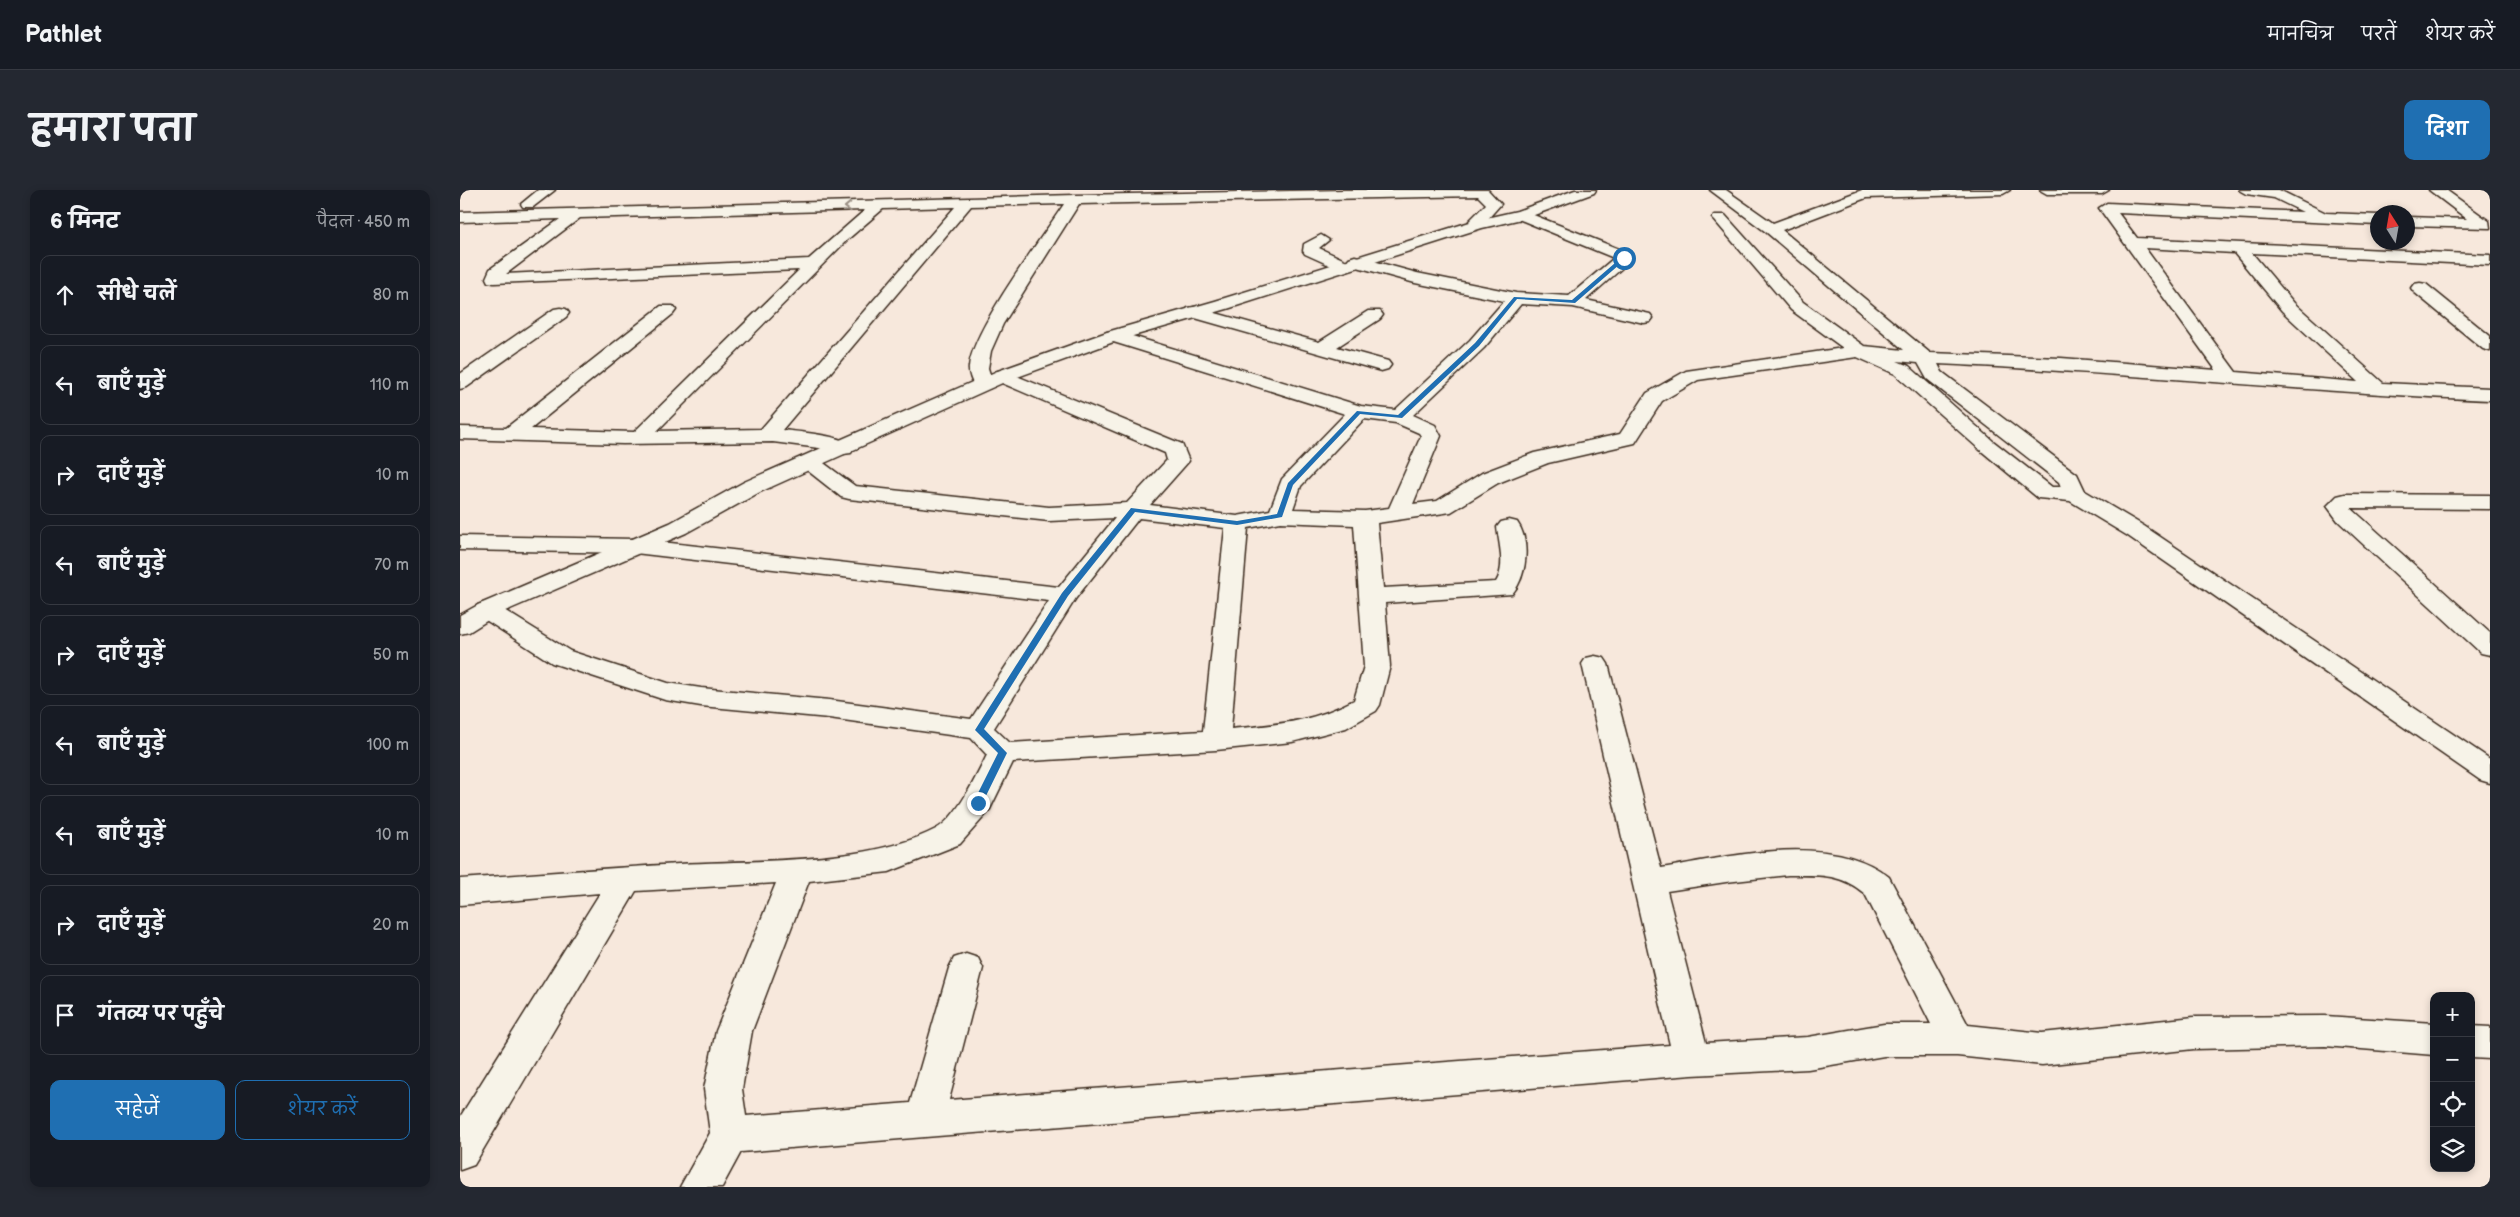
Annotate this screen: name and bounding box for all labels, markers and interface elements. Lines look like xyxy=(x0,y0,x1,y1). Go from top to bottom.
text: Pathlet xyxy=(25,20,102,49)
text: मानचित्र xyxy=(2267,24,2333,45)
text: परतें xyxy=(2361,24,2397,45)
text: शेयर करें xyxy=(2425,24,2495,45)
button: दिशा xyxy=(2404,100,2490,160)
text: हमारा पता xyxy=(30,108,195,151)
one-way arrow xyxy=(843,201,851,212)
north arrow xyxy=(2370,205,2415,250)
text: 6 मिनट xyxy=(50,209,119,234)
text: पैदल · 450 m xyxy=(317,213,410,232)
route start xyxy=(1613,247,1636,270)
icon: ahead xyxy=(51,281,79,309)
text: सीधे चलें xyxy=(98,283,176,306)
text: 80 m xyxy=(373,286,409,305)
icon: left xyxy=(51,371,79,399)
text: बाएँ मुड़ें xyxy=(98,373,165,396)
text: 110 m xyxy=(370,376,409,395)
icon: right xyxy=(51,461,79,489)
text: दाएँ मुड़ें xyxy=(98,463,164,486)
text: 10 m xyxy=(376,466,409,485)
icon: left xyxy=(51,551,79,579)
text: बाएँ मुड़ें xyxy=(98,553,165,576)
text: 70 m xyxy=(374,556,409,575)
icon: right xyxy=(51,641,79,669)
text: दाएँ मुड़ें xyxy=(98,643,164,666)
text: 50 m xyxy=(373,646,409,665)
icon: left xyxy=(51,731,79,759)
text: बाएँ मुड़ें xyxy=(98,733,165,756)
text: 100 m xyxy=(366,736,409,755)
route end xyxy=(967,792,990,815)
icon: left xyxy=(51,821,79,849)
text: बाएँ मुड़ें xyxy=(98,823,165,846)
text: 10 m xyxy=(376,826,409,845)
icon: right xyxy=(51,911,79,939)
text: दाएँ मुड़ें xyxy=(98,913,164,936)
text: 20 m xyxy=(373,916,409,935)
map controls xyxy=(2430,992,2475,1172)
button: + xyxy=(2430,992,2475,1037)
icon: arrive xyxy=(51,1001,79,1029)
text: गंतव्य पर पहुँचे xyxy=(98,1003,224,1026)
button: − xyxy=(2430,1037,2475,1082)
button: सहेजें xyxy=(50,1080,225,1140)
button: शेयर करें xyxy=(235,1080,410,1140)
button: locate xyxy=(2430,1082,2475,1127)
button: layers xyxy=(2430,1127,2475,1172)

